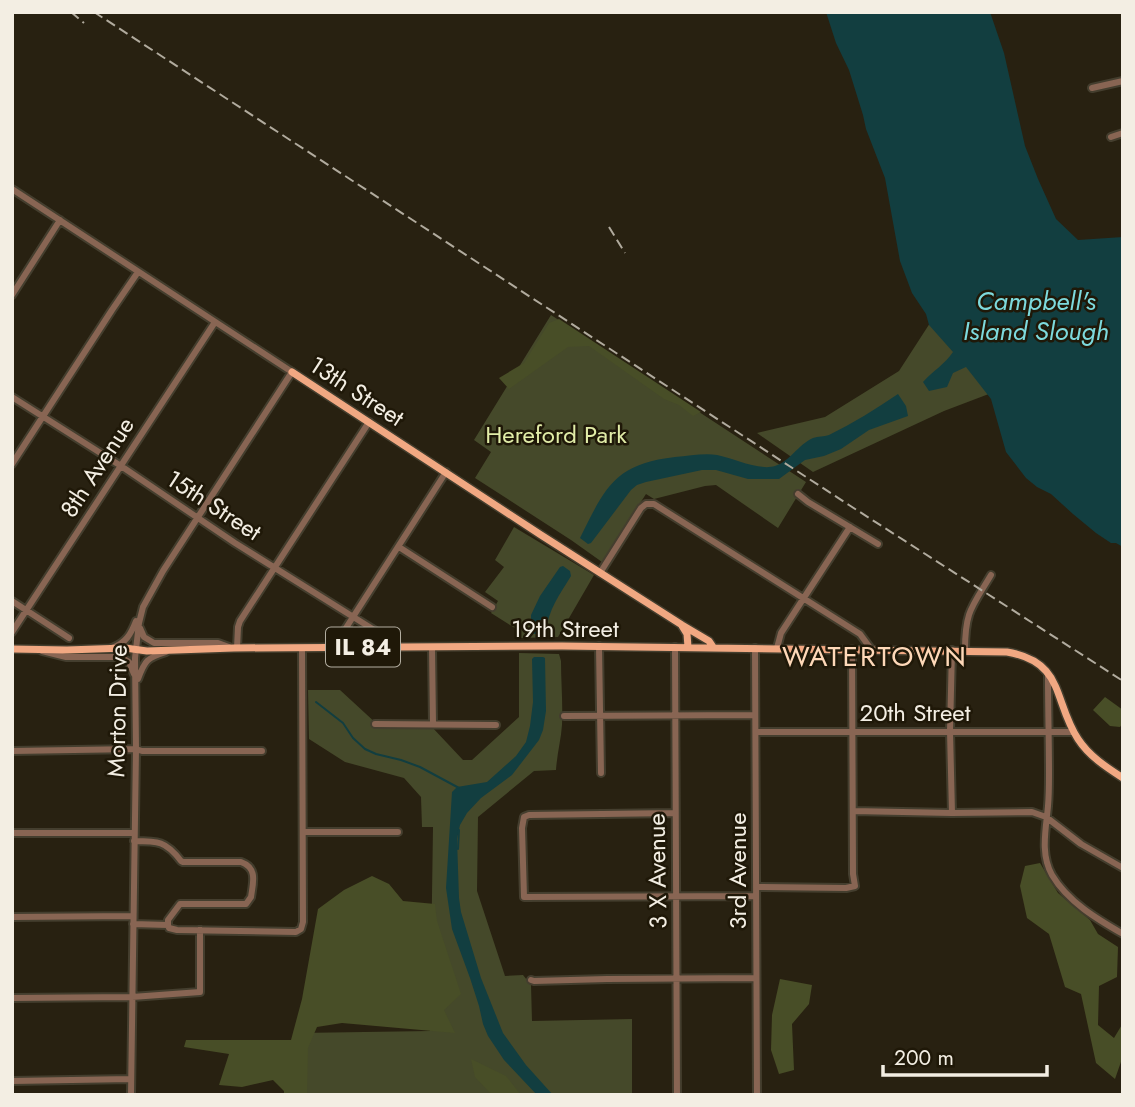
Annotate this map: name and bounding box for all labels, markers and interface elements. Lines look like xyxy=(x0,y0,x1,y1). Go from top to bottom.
water label: Campbell's Island Slough xyxy=(963,282,1109,350)
street label: 13th Street xyxy=(303,347,411,435)
street label: 8th Avenue xyxy=(51,410,143,524)
park label: Hereford Park xyxy=(485,417,627,452)
street label: 15th Street xyxy=(160,461,269,549)
street label: 19th Street xyxy=(511,611,619,646)
road number: IL 84 xyxy=(326,628,400,666)
district label: WATERTOWN xyxy=(782,636,968,677)
street label: Morton Drive xyxy=(98,644,136,778)
street label: 20th Street xyxy=(860,695,971,730)
street label: 3 X Avenue xyxy=(638,813,676,929)
street label: 3rd Avenue xyxy=(720,813,755,929)
scale bar xyxy=(883,1034,1048,1078)
text: 200 m xyxy=(894,1043,954,1073)

